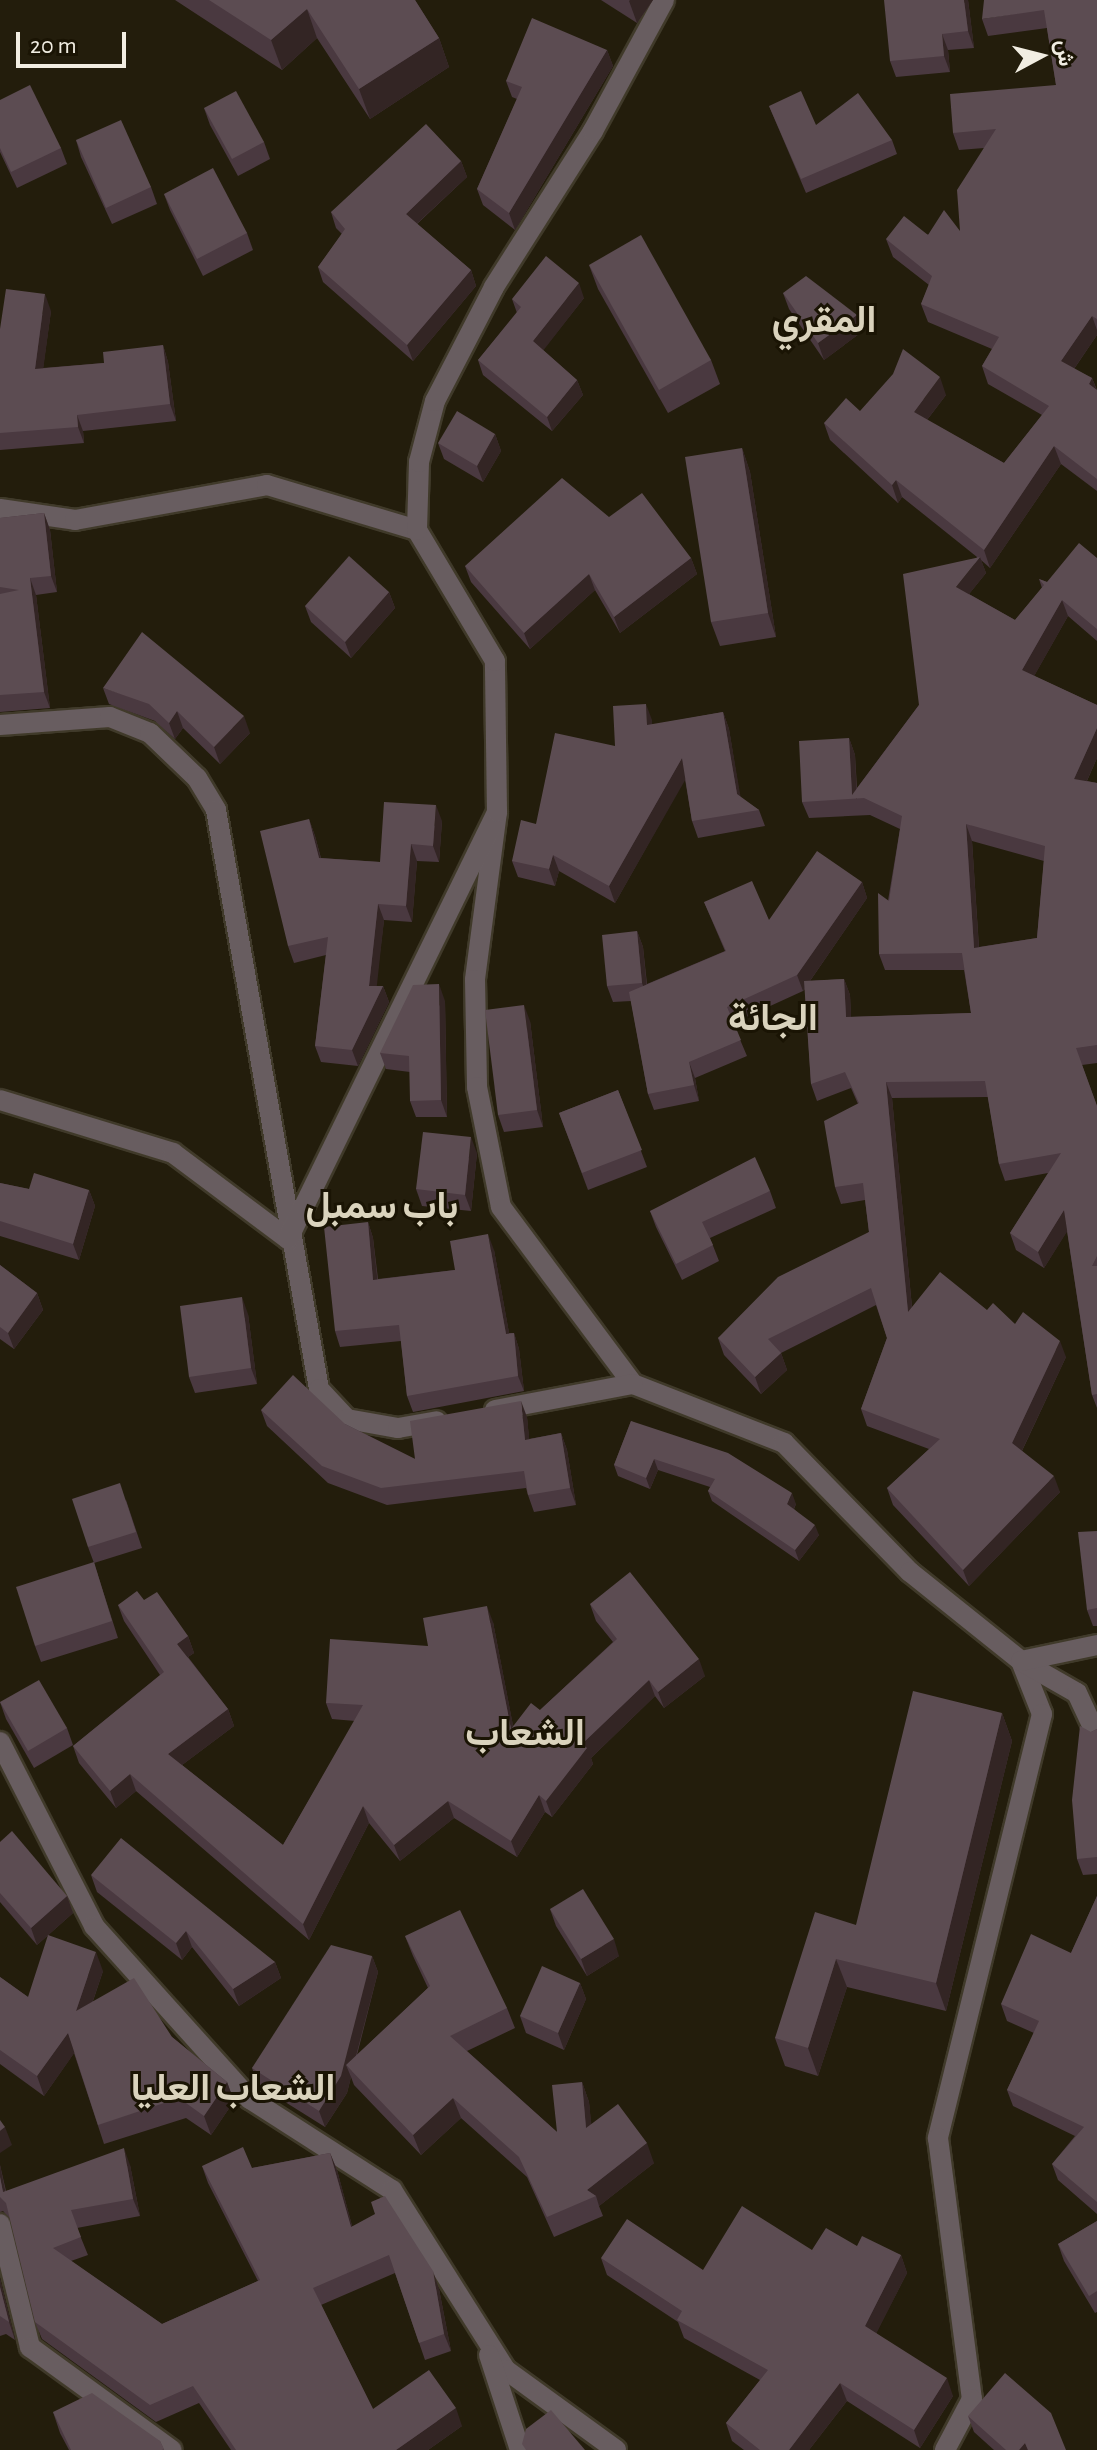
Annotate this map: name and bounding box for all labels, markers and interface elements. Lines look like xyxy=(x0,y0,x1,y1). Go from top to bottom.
scale bar xyxy=(20,16,130,66)
north arrow xyxy=(1001,16,1081,96)
text: 20 m xyxy=(30,34,77,58)
text: ش xyxy=(1052,39,1077,68)
district label: المقري xyxy=(772,299,876,345)
district label: الجائة xyxy=(728,997,818,1043)
district label: باب سمبل xyxy=(306,1185,458,1231)
district label: الشعاب xyxy=(465,1712,585,1758)
district label: الشعاب العليا xyxy=(131,2067,335,2113)

